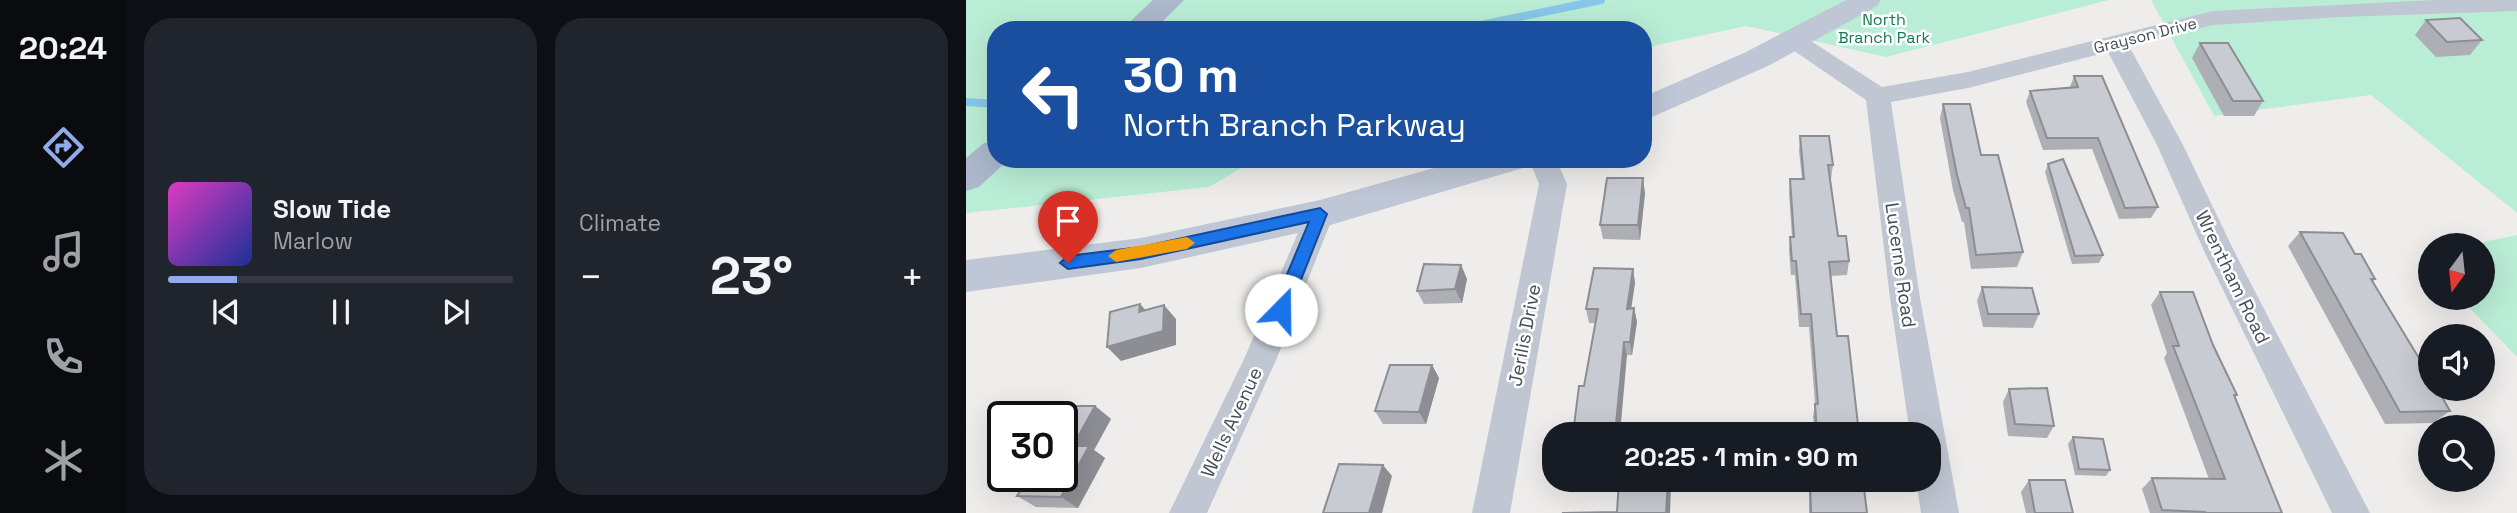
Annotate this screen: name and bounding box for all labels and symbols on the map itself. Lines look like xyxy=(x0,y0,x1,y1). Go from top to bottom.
park label: North Branch Park xyxy=(1838,9,1930,48)
street label: Grayson Drive xyxy=(2091,13,2199,58)
pin xyxy=(1038,191,1098,263)
street label: Lucerne Road xyxy=(1879,201,1922,329)
street label: Wrentham Road xyxy=(2189,206,2276,348)
north arrow xyxy=(2418,233,2496,310)
position arrow xyxy=(1244,273,1318,347)
street label: Jerilis Drive xyxy=(1502,282,1547,388)
street label: Wells Avenue xyxy=(1195,363,1268,481)
speed limit sign: 30 xyxy=(987,401,1078,492)

